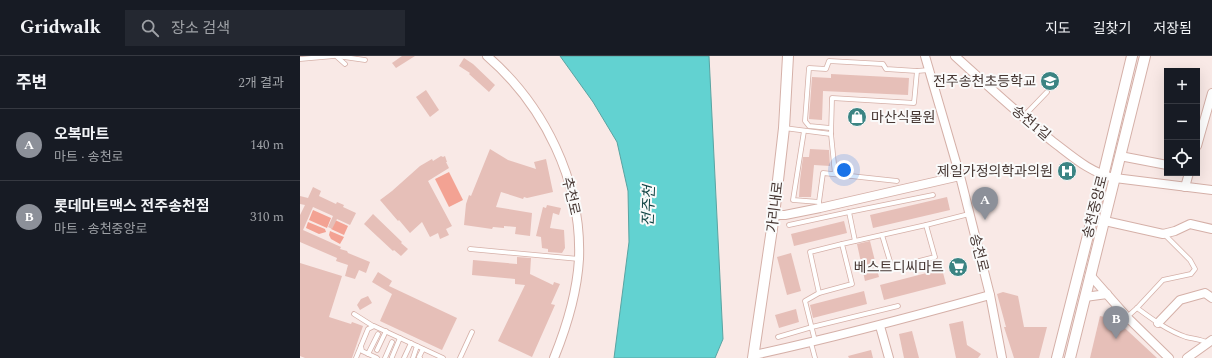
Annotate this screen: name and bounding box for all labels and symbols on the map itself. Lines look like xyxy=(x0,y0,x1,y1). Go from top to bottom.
school or university icon: 전주송천초등학교 xyxy=(1039,70,1061,92)
place label: 전주송천초등학교 xyxy=(933,71,1036,92)
street label: 송천1길 xyxy=(1007,100,1055,146)
shop icon: 마산식물원 xyxy=(846,106,868,128)
place label: 마산식물원 xyxy=(871,107,935,128)
your location xyxy=(834,160,854,180)
hospital icon: 제일가정의학과의원 xyxy=(1056,160,1078,182)
place label: 제일가정의학과의원 xyxy=(937,161,1053,182)
street label: 송천중앙로 xyxy=(1077,173,1113,241)
street label: 추천로 xyxy=(556,175,586,217)
street label: 가리내로 xyxy=(761,180,789,234)
water label: 전주천 xyxy=(637,183,661,227)
pin: A xyxy=(972,187,998,220)
street label: 송천로 xyxy=(964,232,994,274)
supermarket icon: 베스트디씨마트 xyxy=(947,256,969,278)
place label: 베스트디씨마트 xyxy=(854,257,944,278)
pin: B xyxy=(1103,306,1129,339)

